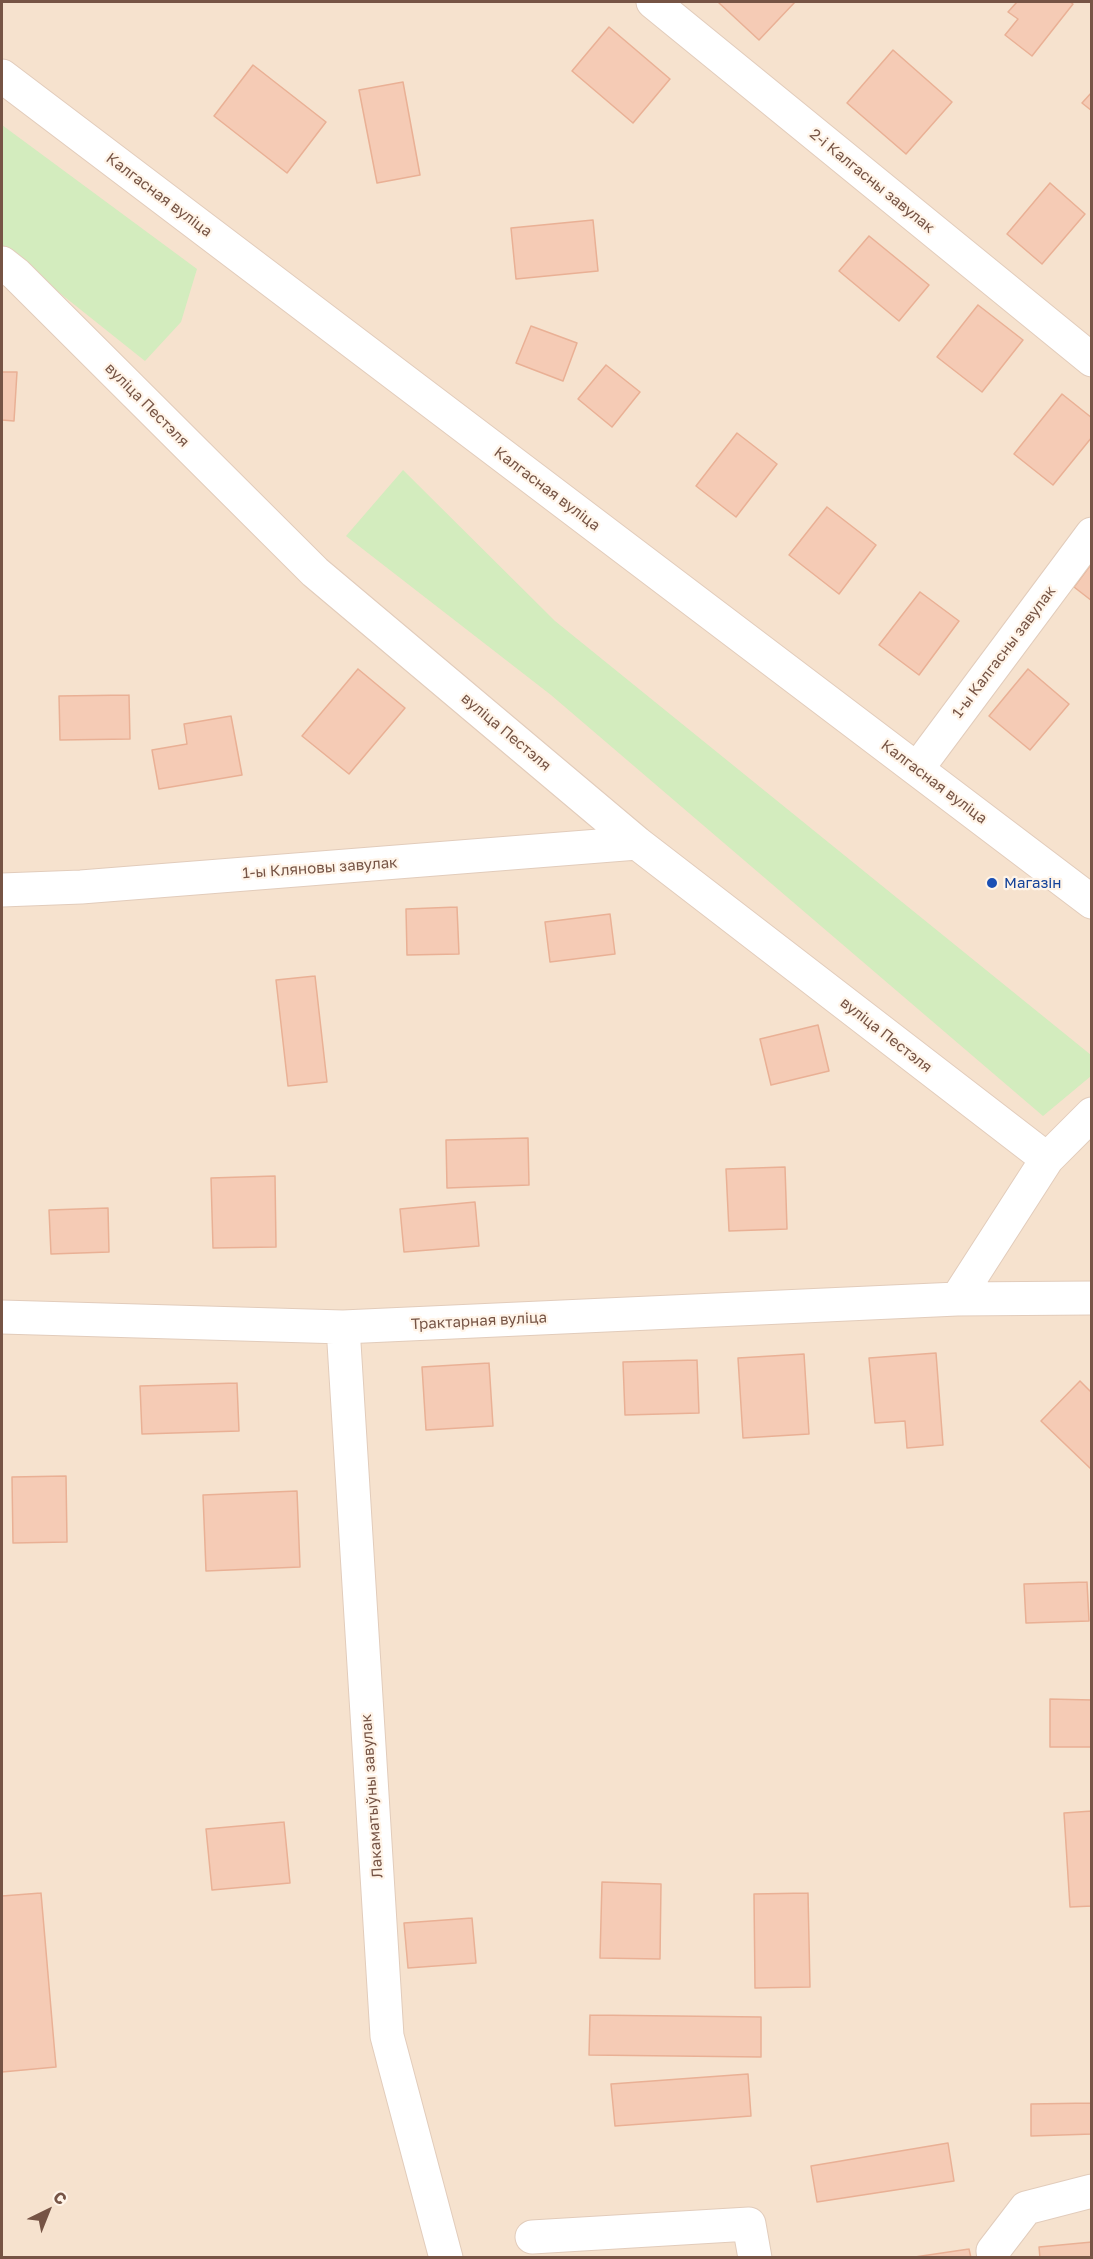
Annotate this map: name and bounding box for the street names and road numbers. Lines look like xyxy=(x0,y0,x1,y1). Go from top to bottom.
street label: 2-і Калгасны завулак xyxy=(806,125,938,237)
street label: Калгасная вуліца xyxy=(103,149,215,241)
street label: вуліца Пестэля xyxy=(101,359,193,451)
street label: Калгасная вуліца xyxy=(491,443,603,535)
street label: 1-ы Калгасны завулак xyxy=(948,582,1060,722)
street label: вуліца Пестэля xyxy=(458,689,554,775)
street label: Калгасная вуліца xyxy=(878,736,990,828)
street label: 1-ы Кляновы завулак xyxy=(242,854,398,882)
street label: вуліца Пестэля xyxy=(837,994,935,1076)
street label: Трактарная вуліца xyxy=(411,1308,547,1334)
street label: Лакаматыўны завулак xyxy=(357,1713,387,1879)

